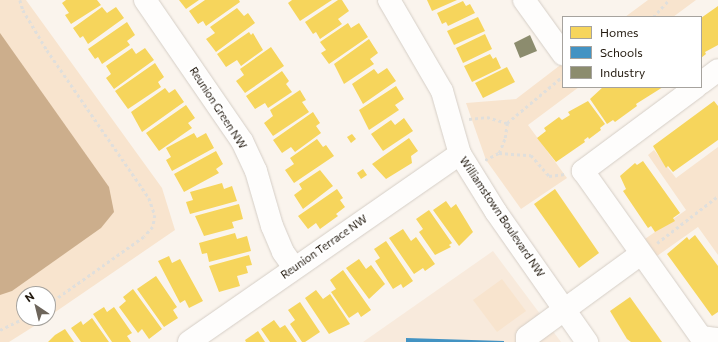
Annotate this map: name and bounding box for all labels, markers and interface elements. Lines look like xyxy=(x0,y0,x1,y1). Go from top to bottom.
legend xyxy=(562,16,702,88)
text: Homes xyxy=(600,25,638,39)
text: Schools xyxy=(600,45,643,59)
street label: Reunion Green NW xyxy=(187,65,249,151)
text: Industry xyxy=(600,65,645,79)
street label: Williamstown Boulevard NW xyxy=(457,154,547,280)
street label: Reunion Terrace NW xyxy=(278,212,370,282)
north arrow xyxy=(16,286,56,326)
text: N xyxy=(22,289,37,304)

